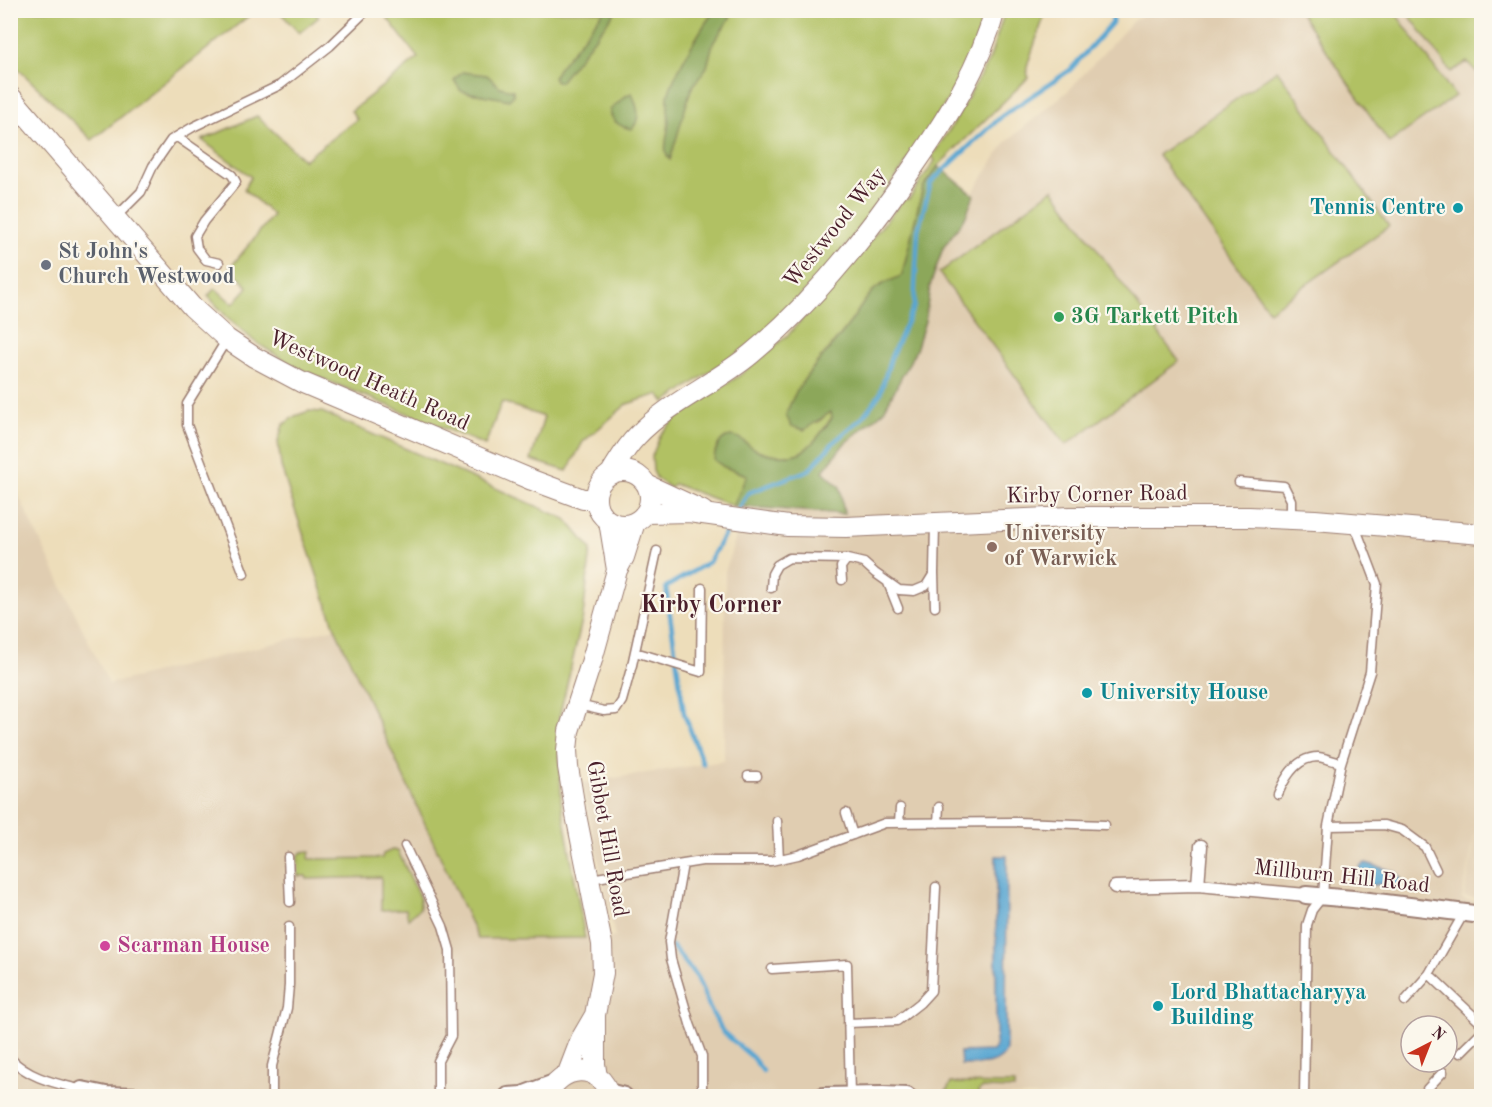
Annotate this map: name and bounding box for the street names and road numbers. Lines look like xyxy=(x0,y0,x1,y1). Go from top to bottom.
street label: Westwood Way xyxy=(780,163,890,292)
street label: Westwood Heath Road xyxy=(265,327,473,435)
street label: Kirby Corner Road xyxy=(1006,482,1188,508)
street label: Gibbet Hill Road xyxy=(582,759,632,919)
street label: Millburn Hill Road xyxy=(1253,857,1431,897)

